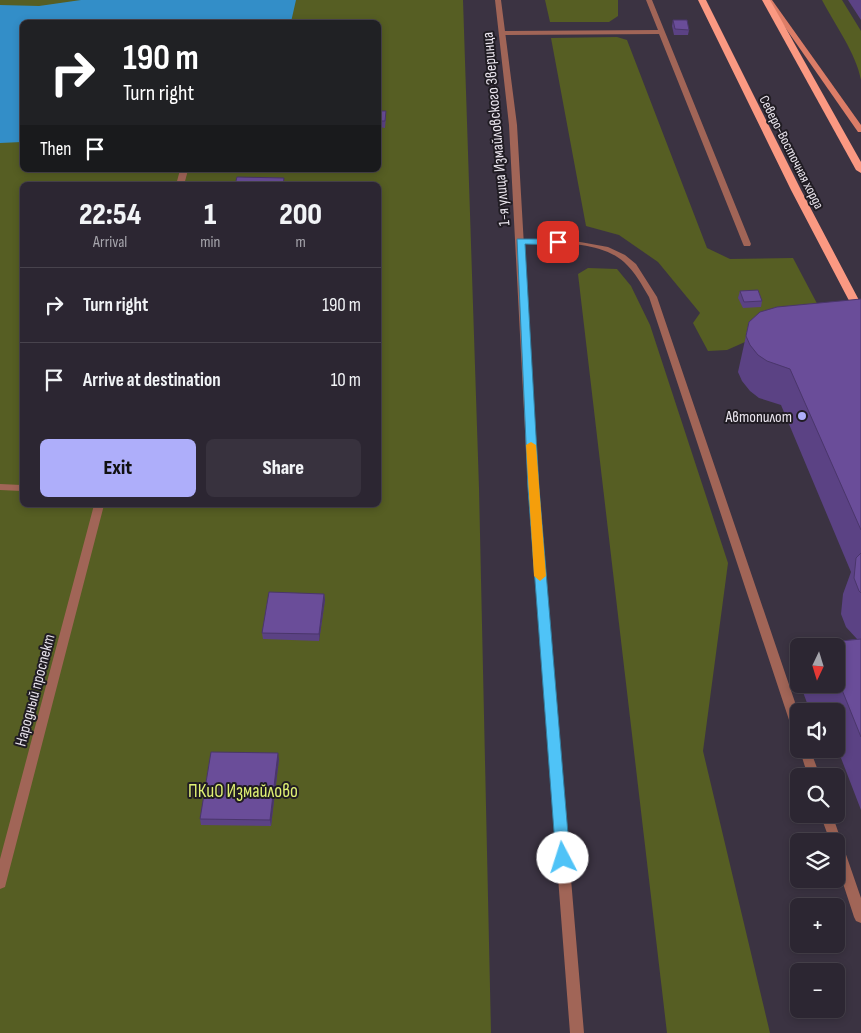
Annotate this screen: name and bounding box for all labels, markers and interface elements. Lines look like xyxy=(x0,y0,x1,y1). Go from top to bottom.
street label: 1-я улица Измайловского Зверинца xyxy=(479,31,514,227)
text: 190 m xyxy=(123,37,199,80)
icon: right xyxy=(40,40,105,105)
text: Turn right xyxy=(123,80,194,107)
street label: Северо-Восточная хорда xyxy=(756,93,828,212)
icon: arrive xyxy=(81,135,109,163)
text: Then xyxy=(40,138,71,161)
text: 22:54 xyxy=(79,197,141,233)
text: 1 xyxy=(204,197,216,233)
text: 200 xyxy=(279,197,322,233)
pin xyxy=(537,221,579,263)
icon: arrive xyxy=(544,228,572,256)
text: Arrival xyxy=(93,233,127,252)
text: min xyxy=(200,233,220,252)
text: m xyxy=(295,233,306,252)
icon: right xyxy=(40,291,68,319)
text: Turn right xyxy=(83,294,148,317)
text: 190 m xyxy=(322,294,361,317)
icon: arrive xyxy=(40,366,68,394)
text: Arrive at destination xyxy=(83,369,221,392)
text: 10 m xyxy=(331,369,361,392)
place label: Автопилот xyxy=(725,408,792,427)
marker: Автопилот xyxy=(796,410,808,422)
button: Exit xyxy=(40,439,196,497)
button: Share xyxy=(206,439,361,497)
street label: Народный проспект xyxy=(11,632,60,748)
north arrow xyxy=(790,638,845,692)
map controls xyxy=(790,638,845,1018)
button: sound xyxy=(790,703,845,758)
button: search xyxy=(790,768,845,823)
park label: ПКиО Измайлово xyxy=(188,780,298,803)
position arrow xyxy=(536,831,588,883)
button: layers xyxy=(790,833,845,888)
button: + xyxy=(790,898,845,953)
button: − xyxy=(790,963,845,1018)

